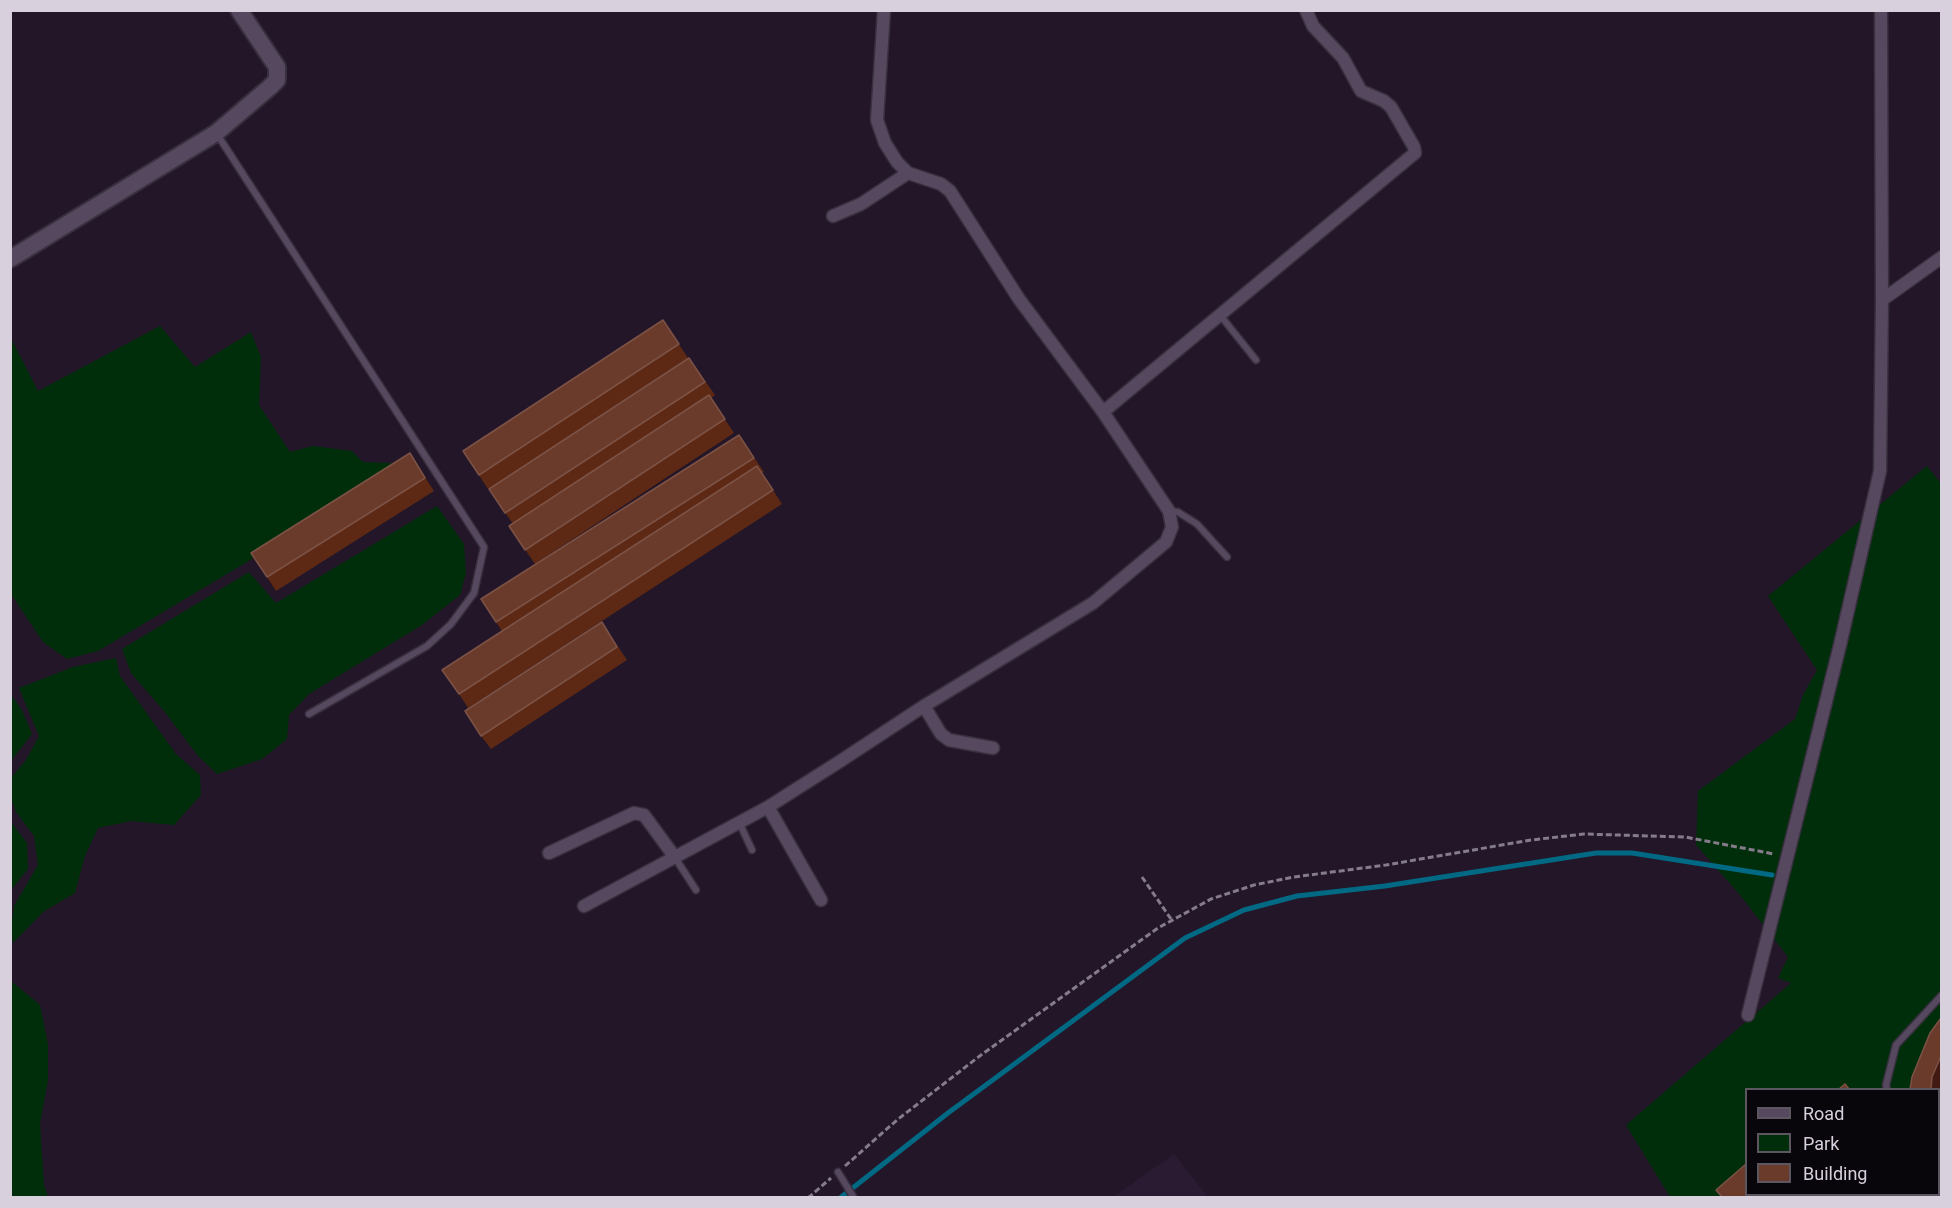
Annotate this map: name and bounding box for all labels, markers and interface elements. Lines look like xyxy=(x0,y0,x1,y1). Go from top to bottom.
legend xyxy=(1745,1088,1940,1196)
text: Road xyxy=(1803,1103,1844,1124)
text: Park xyxy=(1803,1133,1839,1154)
text: Building xyxy=(1803,1163,1867,1184)

